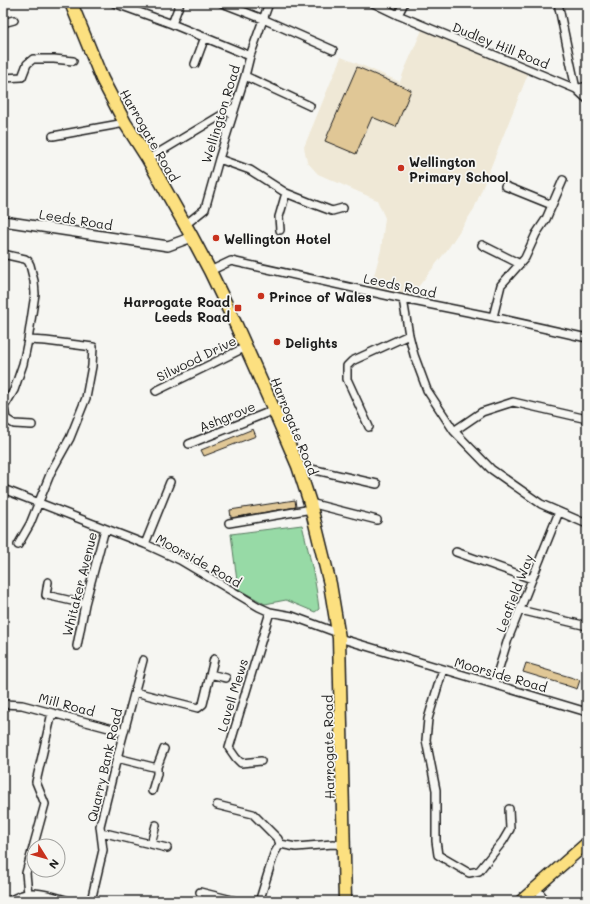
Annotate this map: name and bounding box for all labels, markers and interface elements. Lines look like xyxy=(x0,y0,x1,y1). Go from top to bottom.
street label: Dudley Hill Road xyxy=(450,18,552,72)
street label: Wellington Road xyxy=(197,63,243,165)
street label: Harrogate Road xyxy=(117,86,183,184)
place label: Wellington Primary School xyxy=(409,153,509,186)
marker: Wellington Primary School xyxy=(396,163,406,173)
street label: Leeds Road xyxy=(38,205,114,233)
place label: Wellington Hotel xyxy=(224,230,331,247)
marker: Wellington Hotel xyxy=(211,233,221,243)
street label: Leeds Road xyxy=(362,269,438,301)
place label: Prince of Wales xyxy=(269,288,372,305)
marker: Prince of Wales xyxy=(256,291,266,301)
place label: Harrogate Road Leeds Road xyxy=(123,293,230,325)
marker: Harrogate Road Leeds Road xyxy=(233,303,243,313)
street label: Silwood Drive xyxy=(153,331,239,385)
place label: Delights xyxy=(285,334,338,351)
marker: Delights xyxy=(272,337,282,347)
street label: Harrogate Road xyxy=(268,375,322,477)
street label: Ashgrove xyxy=(196,397,258,435)
street label: Moorside Road xyxy=(153,529,245,591)
street label: Whitaker Avenue xyxy=(58,530,100,638)
street label: Leafield Way xyxy=(491,551,537,634)
street label: Moorside Road xyxy=(453,653,549,695)
street label: Lavell Mews xyxy=(213,656,251,734)
street label: Mill Road xyxy=(37,688,97,720)
street label: Harrogate Road xyxy=(319,695,337,799)
street label: Quarry Bank Road xyxy=(83,706,125,824)
north arrow xyxy=(26,838,66,878)
text: N xyxy=(46,856,63,872)

